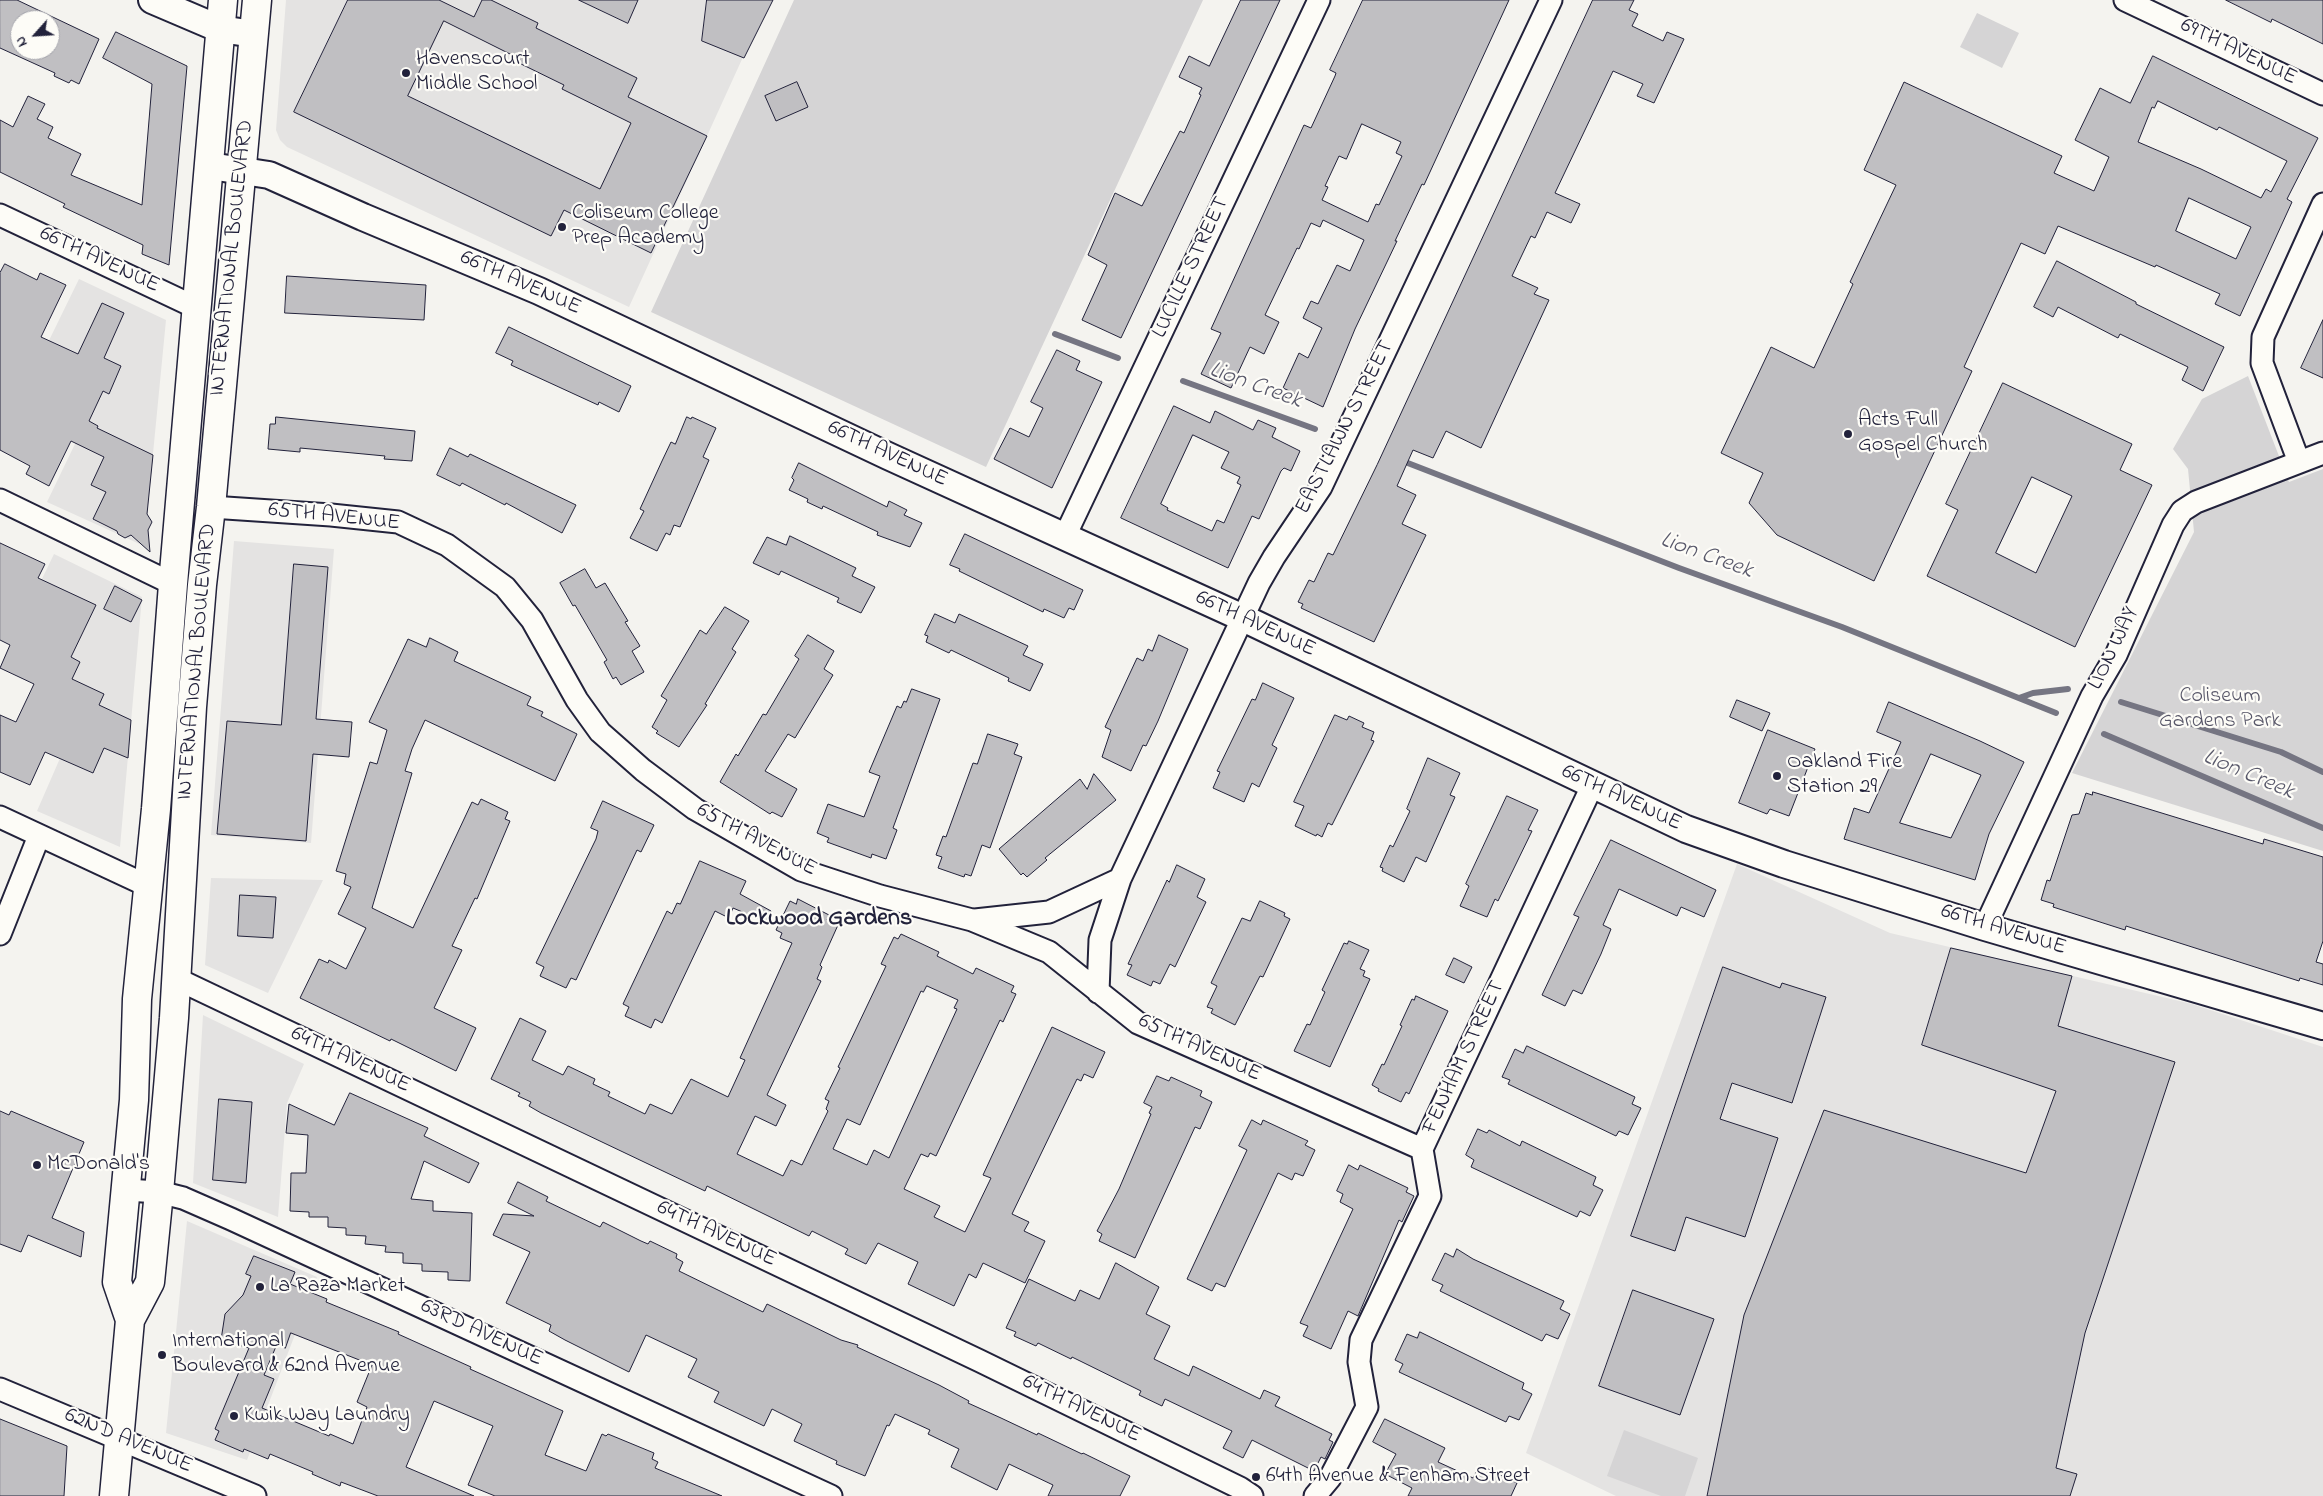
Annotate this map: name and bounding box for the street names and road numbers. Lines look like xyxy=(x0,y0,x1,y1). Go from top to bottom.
street label: 69TH AVENUE xyxy=(2175,13,2301,93)
street label: INTERNATIONAL BOULEVARD xyxy=(205,119,261,397)
street label: LUCILLE STREET xyxy=(1148,193,1236,343)
street label: 66TH AVENUE xyxy=(35,222,163,300)
street label: 66TH AVENUE xyxy=(455,246,585,322)
street label: EASTLAWN STREET xyxy=(1291,337,1401,519)
street label: 66TH AVENUE xyxy=(823,416,951,494)
street label: 65TH AVENUE xyxy=(267,498,401,538)
street label: INTERNATIONAL BOULEVARD xyxy=(173,523,223,801)
street label: 66TH AVENUE xyxy=(1191,586,1319,664)
street label: LION WAY xyxy=(2084,603,2146,695)
street label: 66TH AVENUE xyxy=(1557,760,1685,838)
street label: 65TH AVENUE xyxy=(691,798,821,884)
street label: 66TH AVENUE xyxy=(1937,899,2069,963)
street label: FENHAM STREET xyxy=(1418,977,1512,1139)
street label: 65TH AVENUE xyxy=(1133,1009,1265,1089)
street label: 64TH AVENUE xyxy=(286,1022,414,1100)
street label: 64TH AVENUE xyxy=(652,1196,780,1274)
street label: 63RD AVENUE xyxy=(416,1294,546,1374)
street label: 64TH AVENUE xyxy=(1017,1370,1145,1450)
street label: 62ND AVENUE xyxy=(60,1403,196,1481)

